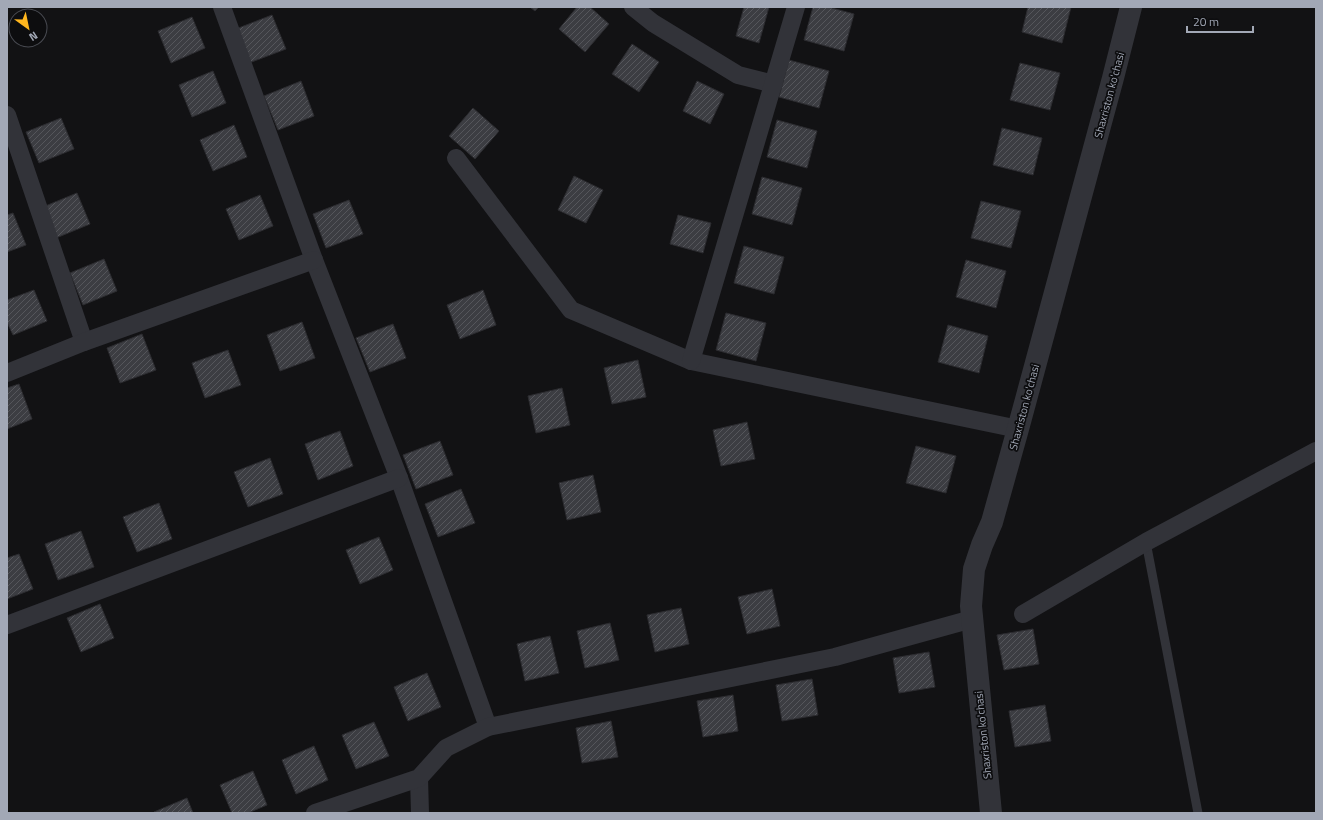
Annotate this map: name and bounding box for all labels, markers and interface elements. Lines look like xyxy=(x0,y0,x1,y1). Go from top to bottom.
north arrow xyxy=(8,8,48,48)
scale bar xyxy=(1187,8,1253,34)
text: 20 m xyxy=(1193,12,1219,31)
text: N xyxy=(26,28,41,45)
street label: Shaxriston ko'chasi xyxy=(1090,50,1128,140)
street label: Shaxriston ko'chasi xyxy=(1005,362,1043,452)
street label: Shaxriston ko'chasi xyxy=(970,690,996,780)

